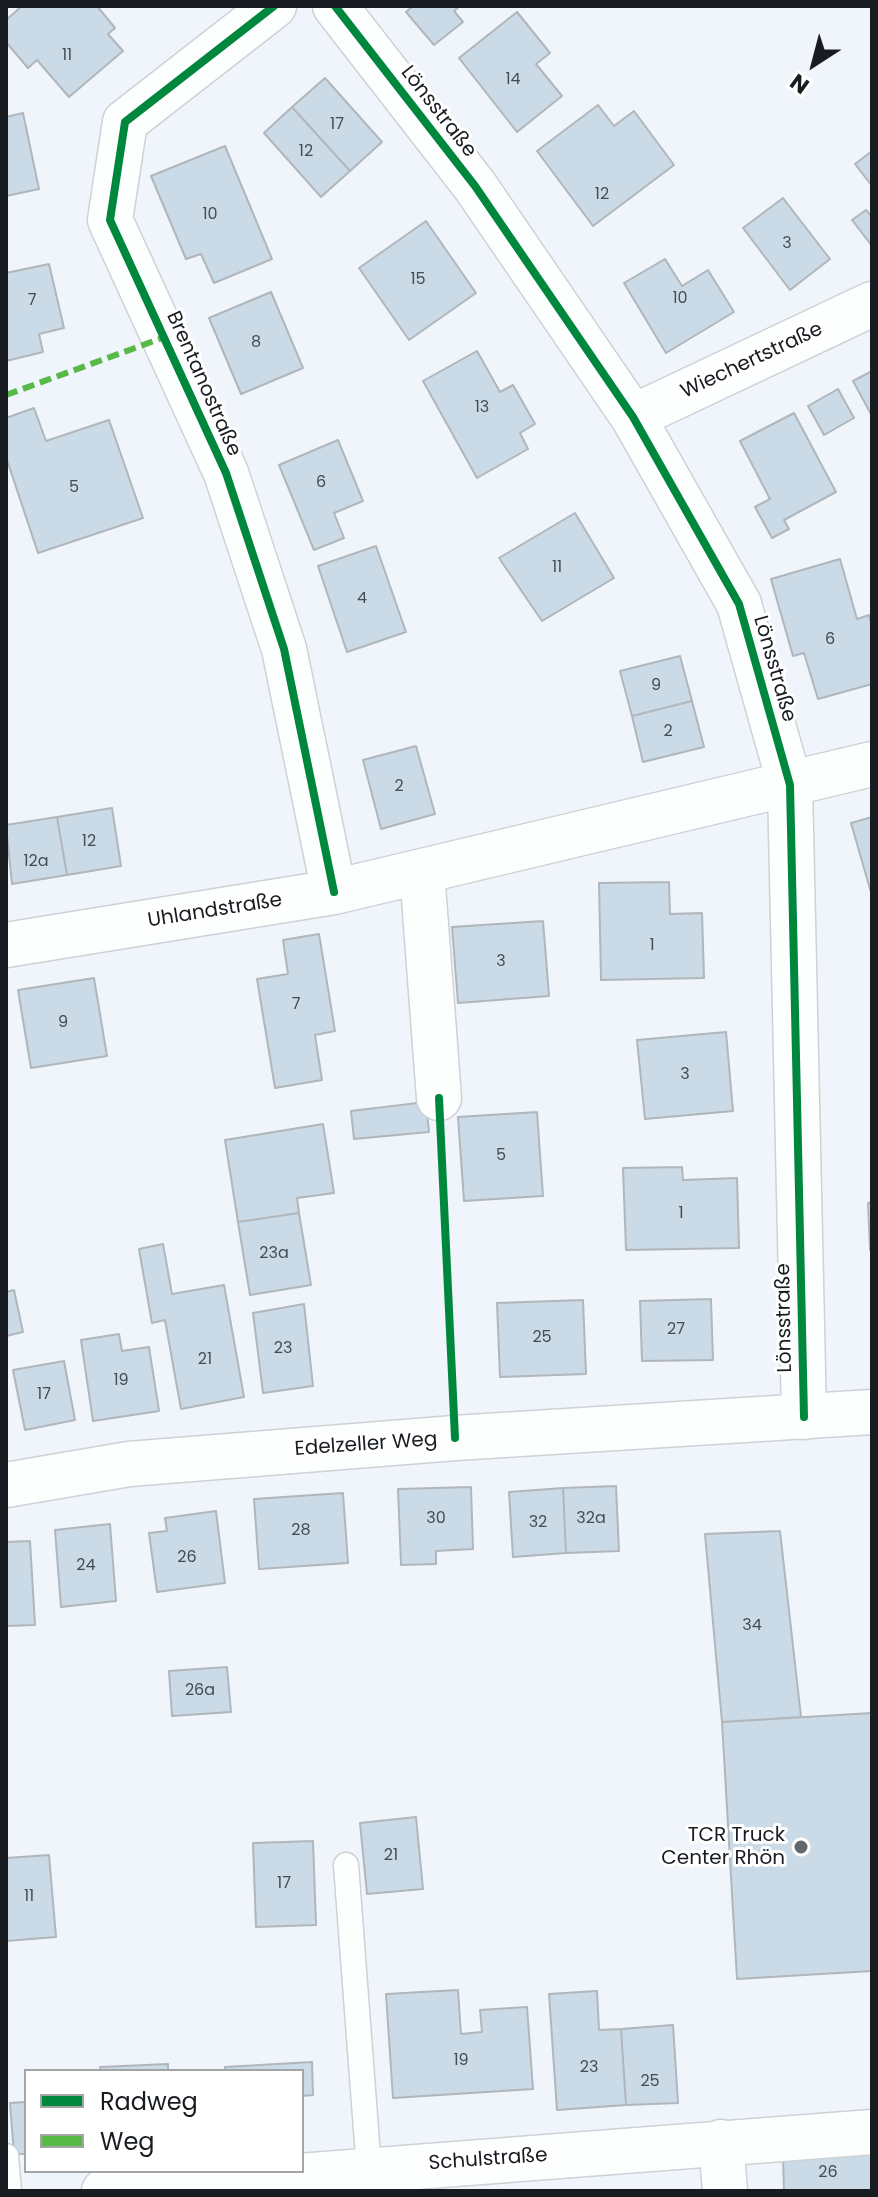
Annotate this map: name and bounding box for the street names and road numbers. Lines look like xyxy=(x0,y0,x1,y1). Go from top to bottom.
street label: Lönsstraße xyxy=(395,62,481,162)
street label: Brentanostraße xyxy=(160,308,246,460)
street label: Wiechertstraße xyxy=(677,318,827,404)
street label: Lönsstraße xyxy=(747,613,801,725)
street label: Uhlandstraße xyxy=(146,889,284,933)
street label: Lönsstraße xyxy=(772,1263,798,1373)
street label: Edelzeller Weg xyxy=(294,1428,438,1462)
street label: Schulstraße xyxy=(428,2144,548,2176)

